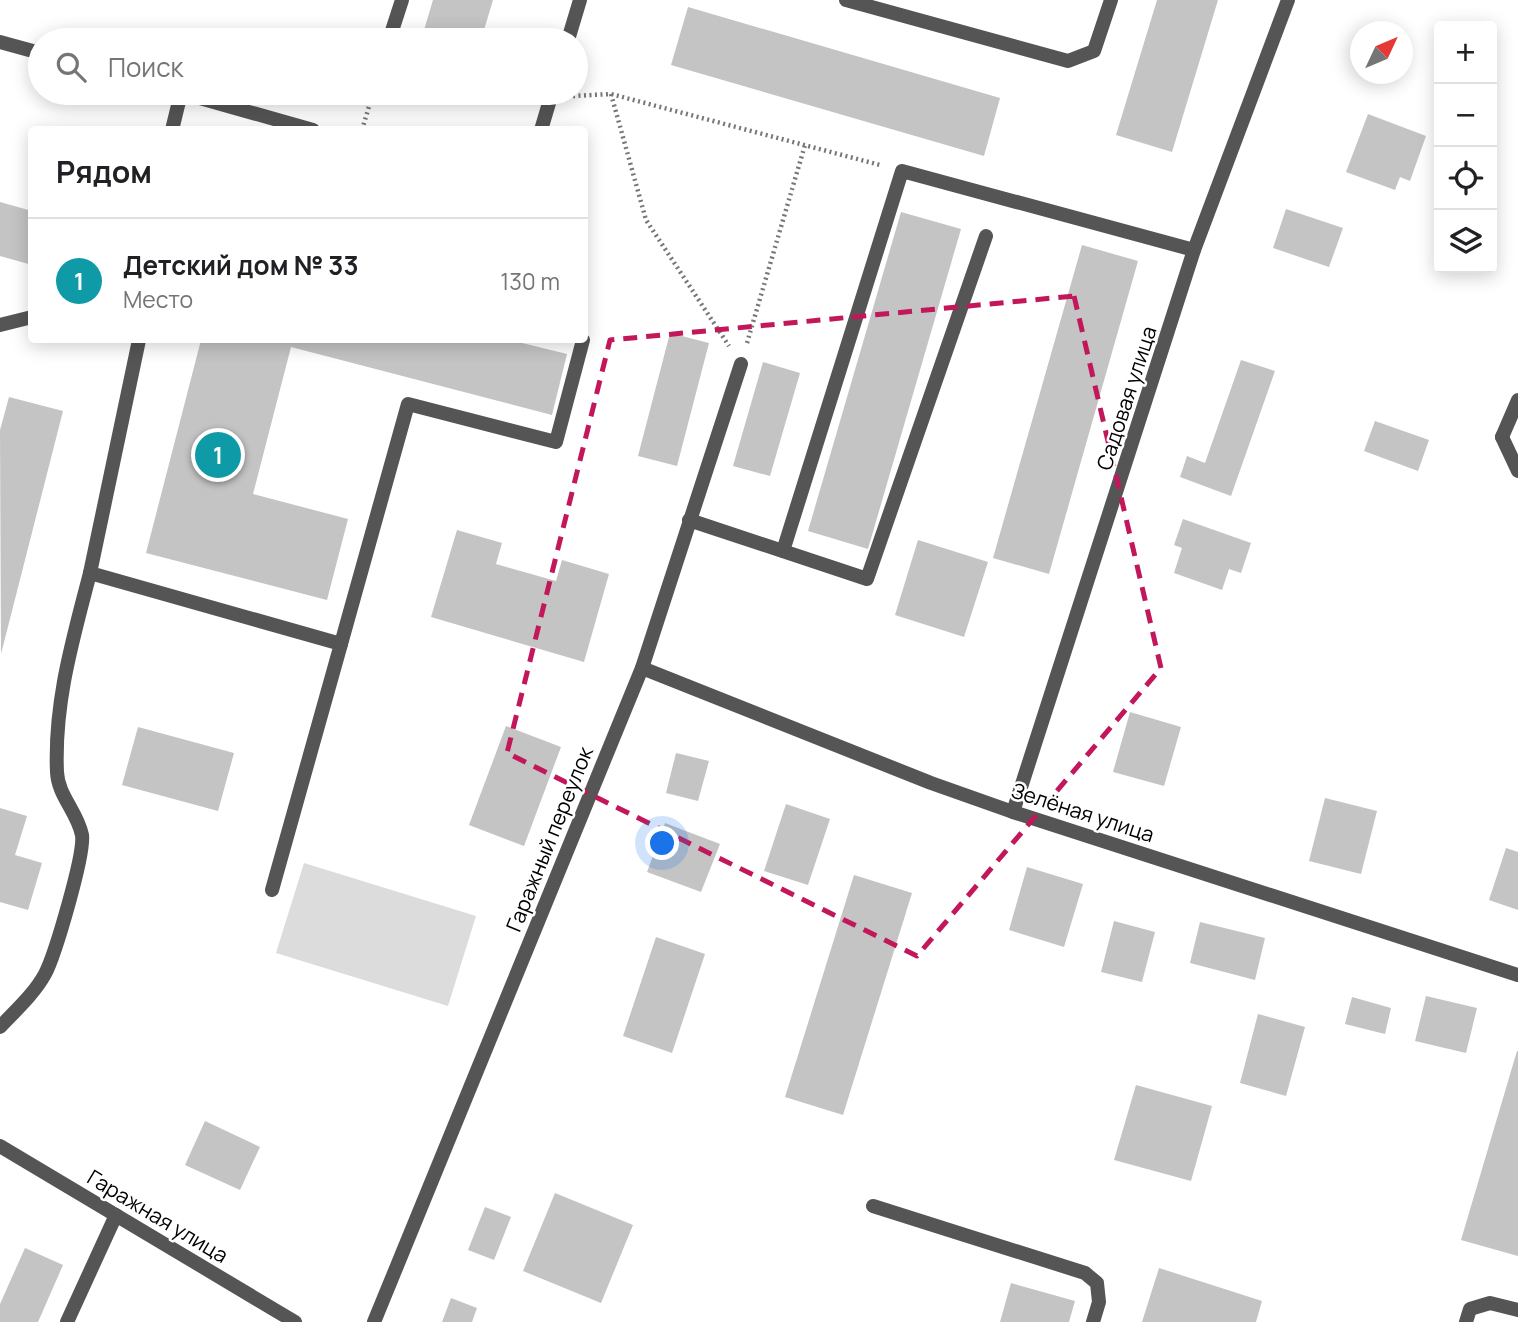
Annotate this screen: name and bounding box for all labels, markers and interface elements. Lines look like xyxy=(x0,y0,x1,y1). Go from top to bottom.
north arrow xyxy=(1350,21,1413,84)
map controls xyxy=(1434,21,1497,273)
button: + xyxy=(1434,21,1497,84)
search box xyxy=(28,28,588,105)
icon: search xyxy=(52,48,90,86)
text: Поиск xyxy=(108,49,183,85)
button: − xyxy=(1434,84,1497,147)
button: locate xyxy=(1434,147,1497,210)
text: Рядом xyxy=(56,151,152,192)
button: layers xyxy=(1434,210,1497,273)
text: Детский дом № 33 xyxy=(123,247,359,283)
text: 1 xyxy=(74,265,84,297)
text: 130 m xyxy=(500,265,560,297)
text: Место xyxy=(123,283,193,315)
street label: Садовая улица xyxy=(1090,322,1162,474)
pin: 1 xyxy=(195,429,241,481)
street label: Гаражный переулок xyxy=(499,742,599,936)
street label: Зелёная улица xyxy=(1008,776,1158,848)
your location xyxy=(645,826,679,860)
street label: Гаражная улица xyxy=(83,1163,233,1269)

